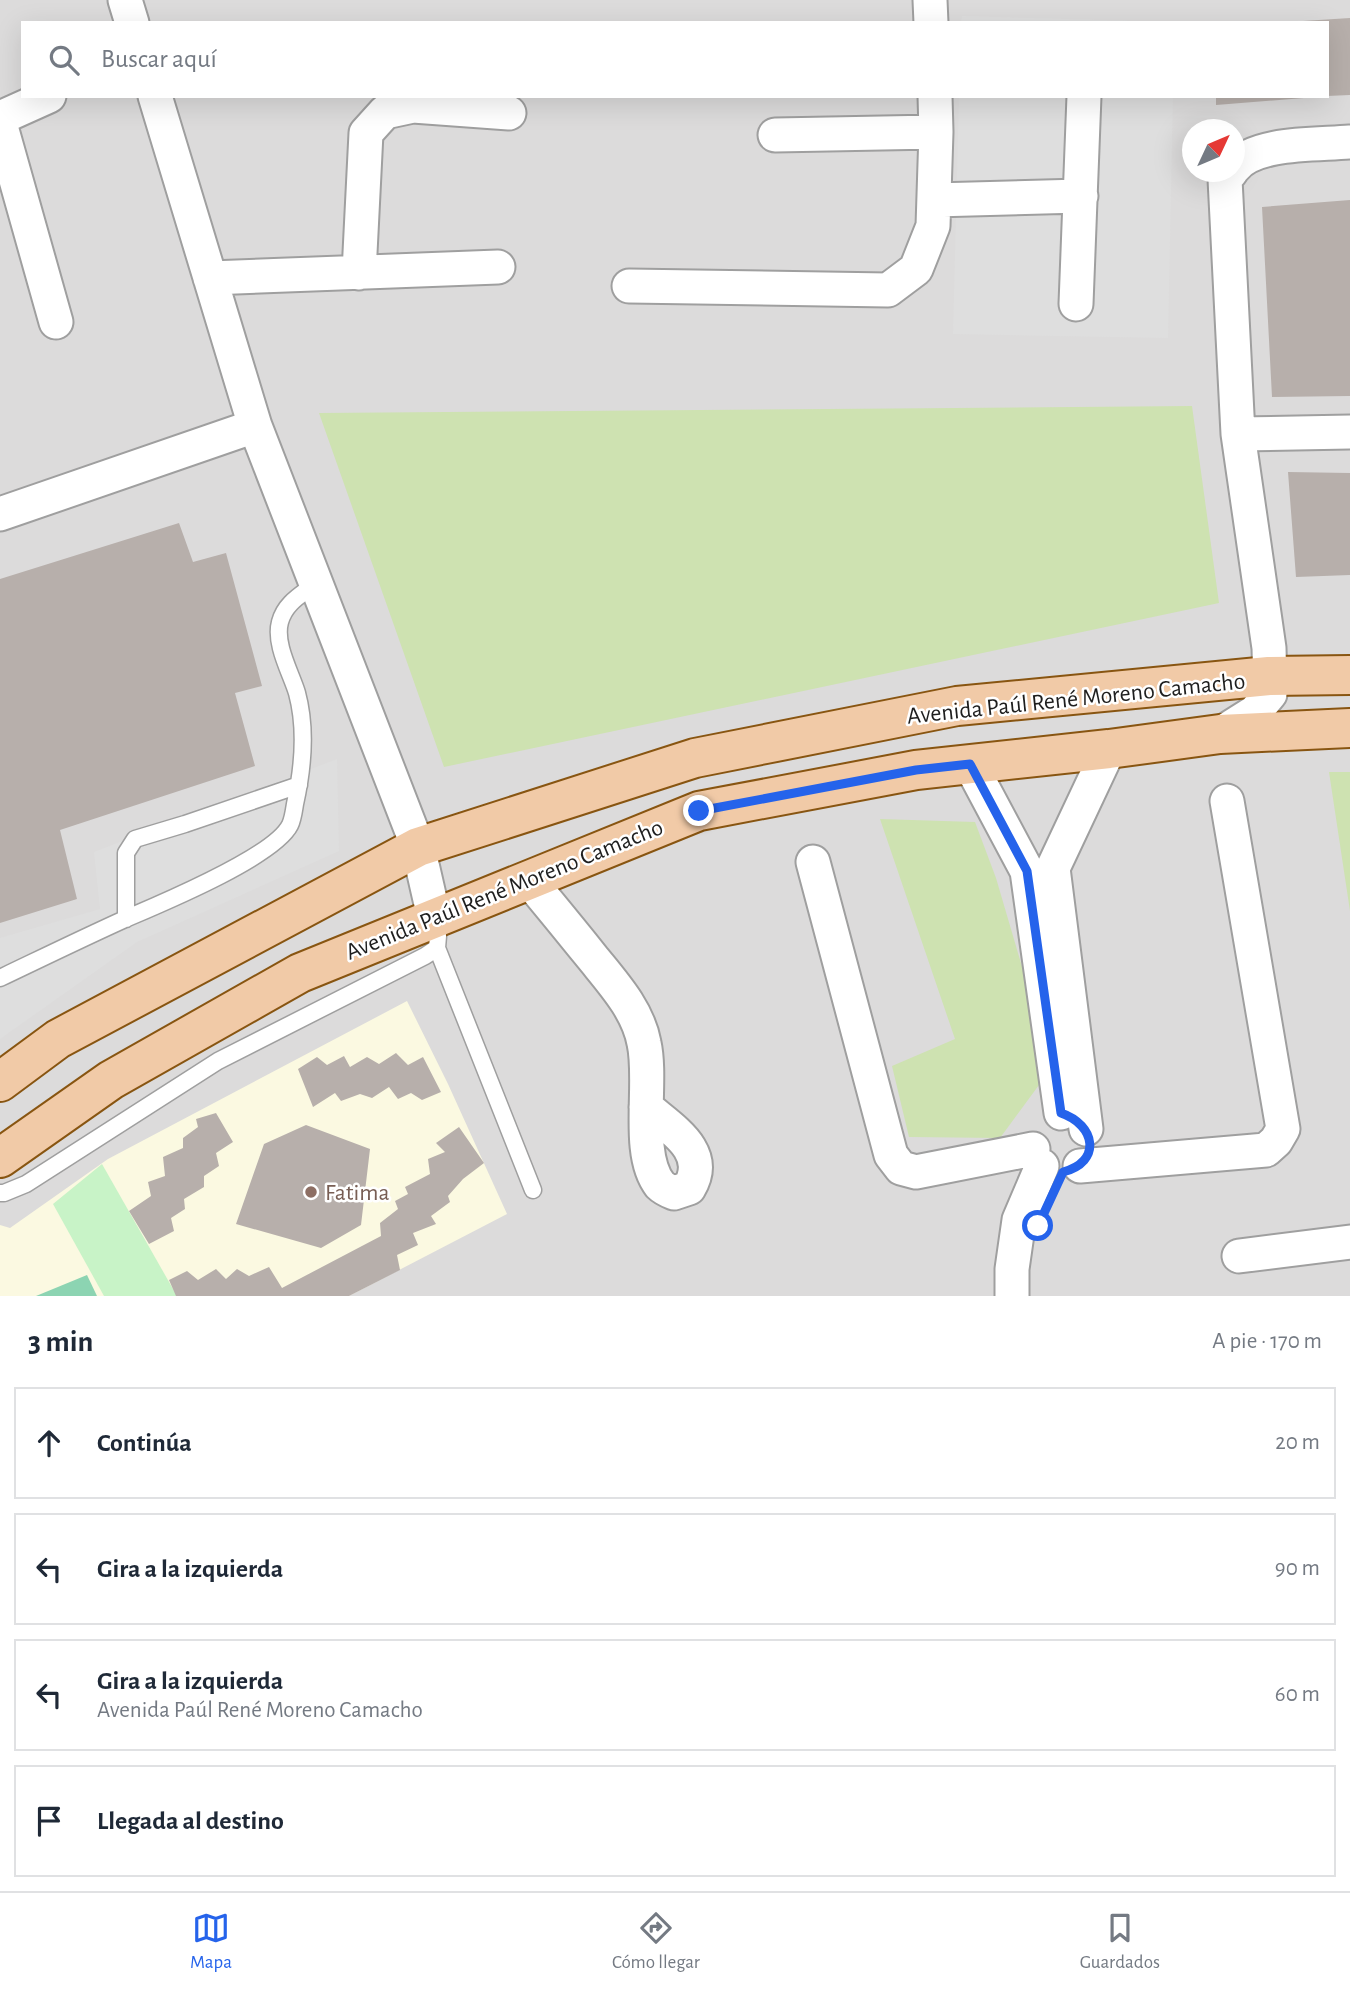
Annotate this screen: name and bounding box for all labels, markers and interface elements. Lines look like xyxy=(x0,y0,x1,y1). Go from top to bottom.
search box xyxy=(21,21,1329,98)
icon: search xyxy=(45,41,83,79)
text: Buscar aquí xyxy=(101,46,217,72)
north arrow xyxy=(1182,119,1245,182)
street label: Avenida Paúl René Moreno Camacho xyxy=(906,669,1246,729)
route end xyxy=(683,795,714,826)
street label: Avenida Paúl René Moreno Camacho xyxy=(342,815,666,965)
place label: Fatima xyxy=(325,1181,390,1205)
marker: Fatima xyxy=(303,1184,319,1200)
route start xyxy=(1022,1210,1053,1241)
text: 3 min xyxy=(28,1327,93,1357)
text: A pie · 170 m xyxy=(1212,1330,1322,1353)
icon: ahead xyxy=(30,1424,68,1462)
text: Continúa xyxy=(97,1430,192,1456)
text: 20 m xyxy=(1275,1431,1320,1454)
icon: left xyxy=(30,1550,68,1588)
text: Gira a la izquierda xyxy=(97,1556,283,1582)
text: 90 m xyxy=(1275,1557,1320,1580)
text: Gira a la izquierda xyxy=(97,1668,283,1694)
icon: left xyxy=(30,1676,68,1714)
text: 60 m xyxy=(1275,1683,1320,1706)
text: Avenida Paúl René Moreno Camacho xyxy=(97,1699,423,1722)
icon: arrive xyxy=(30,1802,68,1840)
text: Llegada al destino xyxy=(97,1808,284,1834)
tab: Mapa xyxy=(190,1909,232,1974)
tab: Cómo llegar xyxy=(612,1909,700,1974)
tab: Guardados xyxy=(1080,1909,1160,1974)

